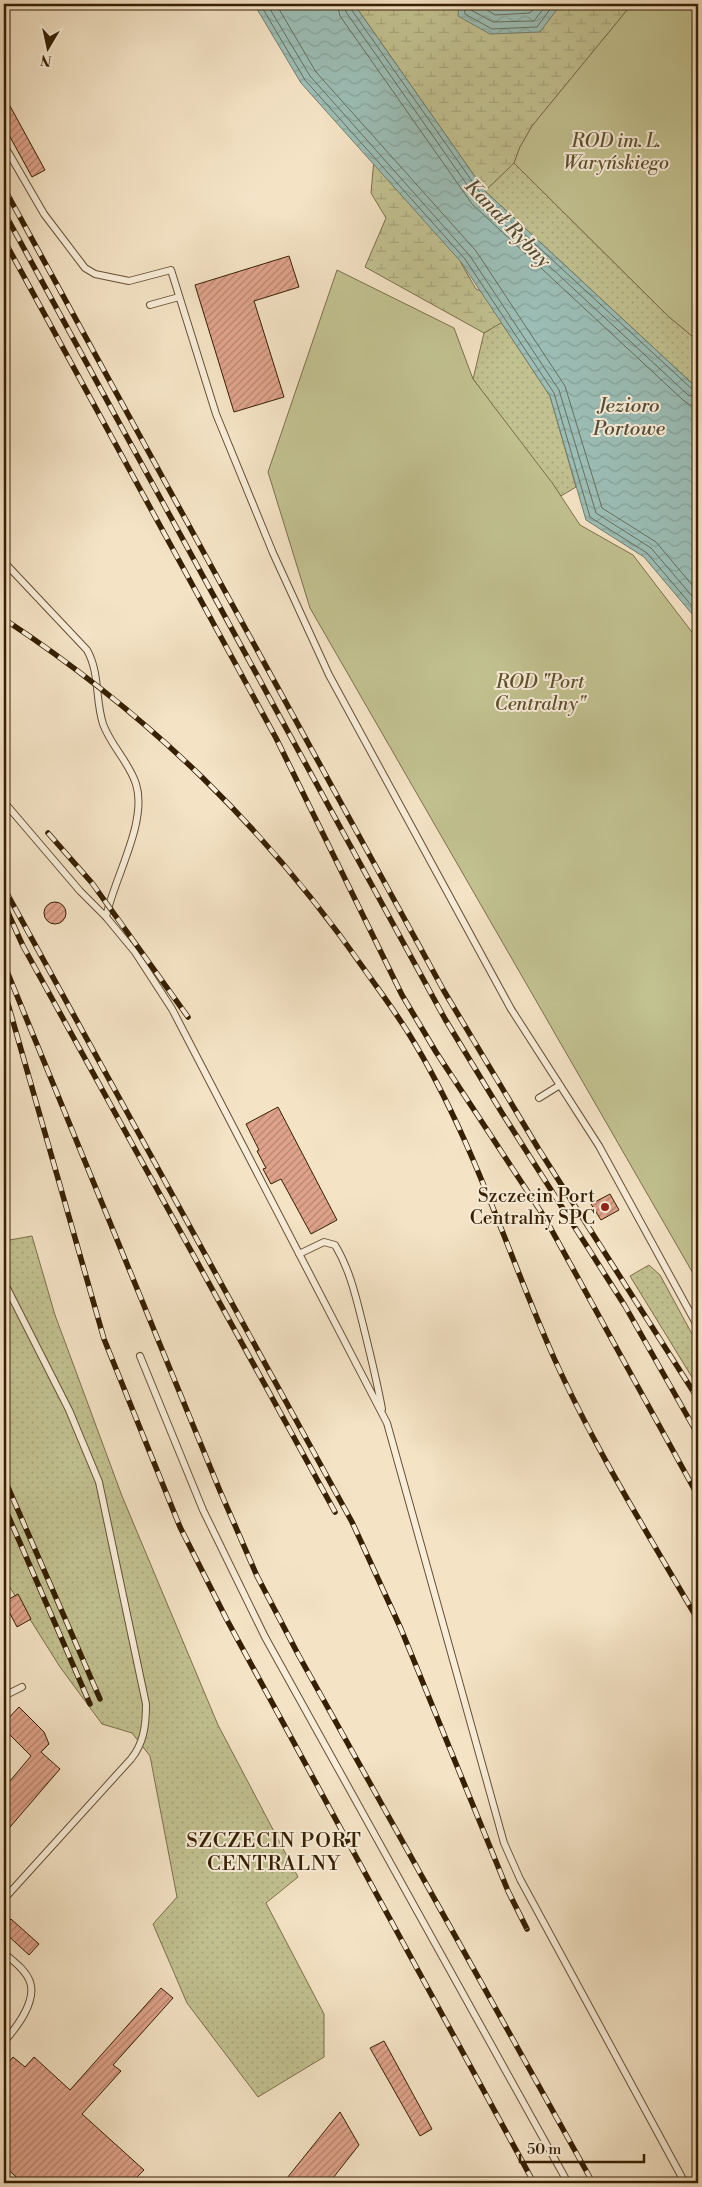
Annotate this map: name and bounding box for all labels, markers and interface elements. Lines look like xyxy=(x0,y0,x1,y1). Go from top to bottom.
north arrow xyxy=(22,22,72,72)
text: N xyxy=(39,50,53,70)
park label: ROD im. L. Waryńskiego xyxy=(563,129,669,175)
water label: Kanał Rybny xyxy=(458,174,556,274)
water label: Jezioro Portowe xyxy=(592,394,666,442)
park label: ROD "Port Centralny" xyxy=(495,670,587,716)
place label: Szczecin Port Centralny SPC xyxy=(470,1184,595,1230)
marker: Szczecin Port Centralny SPC xyxy=(599,1201,611,1213)
district label: SZCZECIN PORT CENTRALNY xyxy=(186,1829,362,1877)
scale bar xyxy=(520,2132,643,2164)
text: 50 m xyxy=(527,2140,561,2159)

